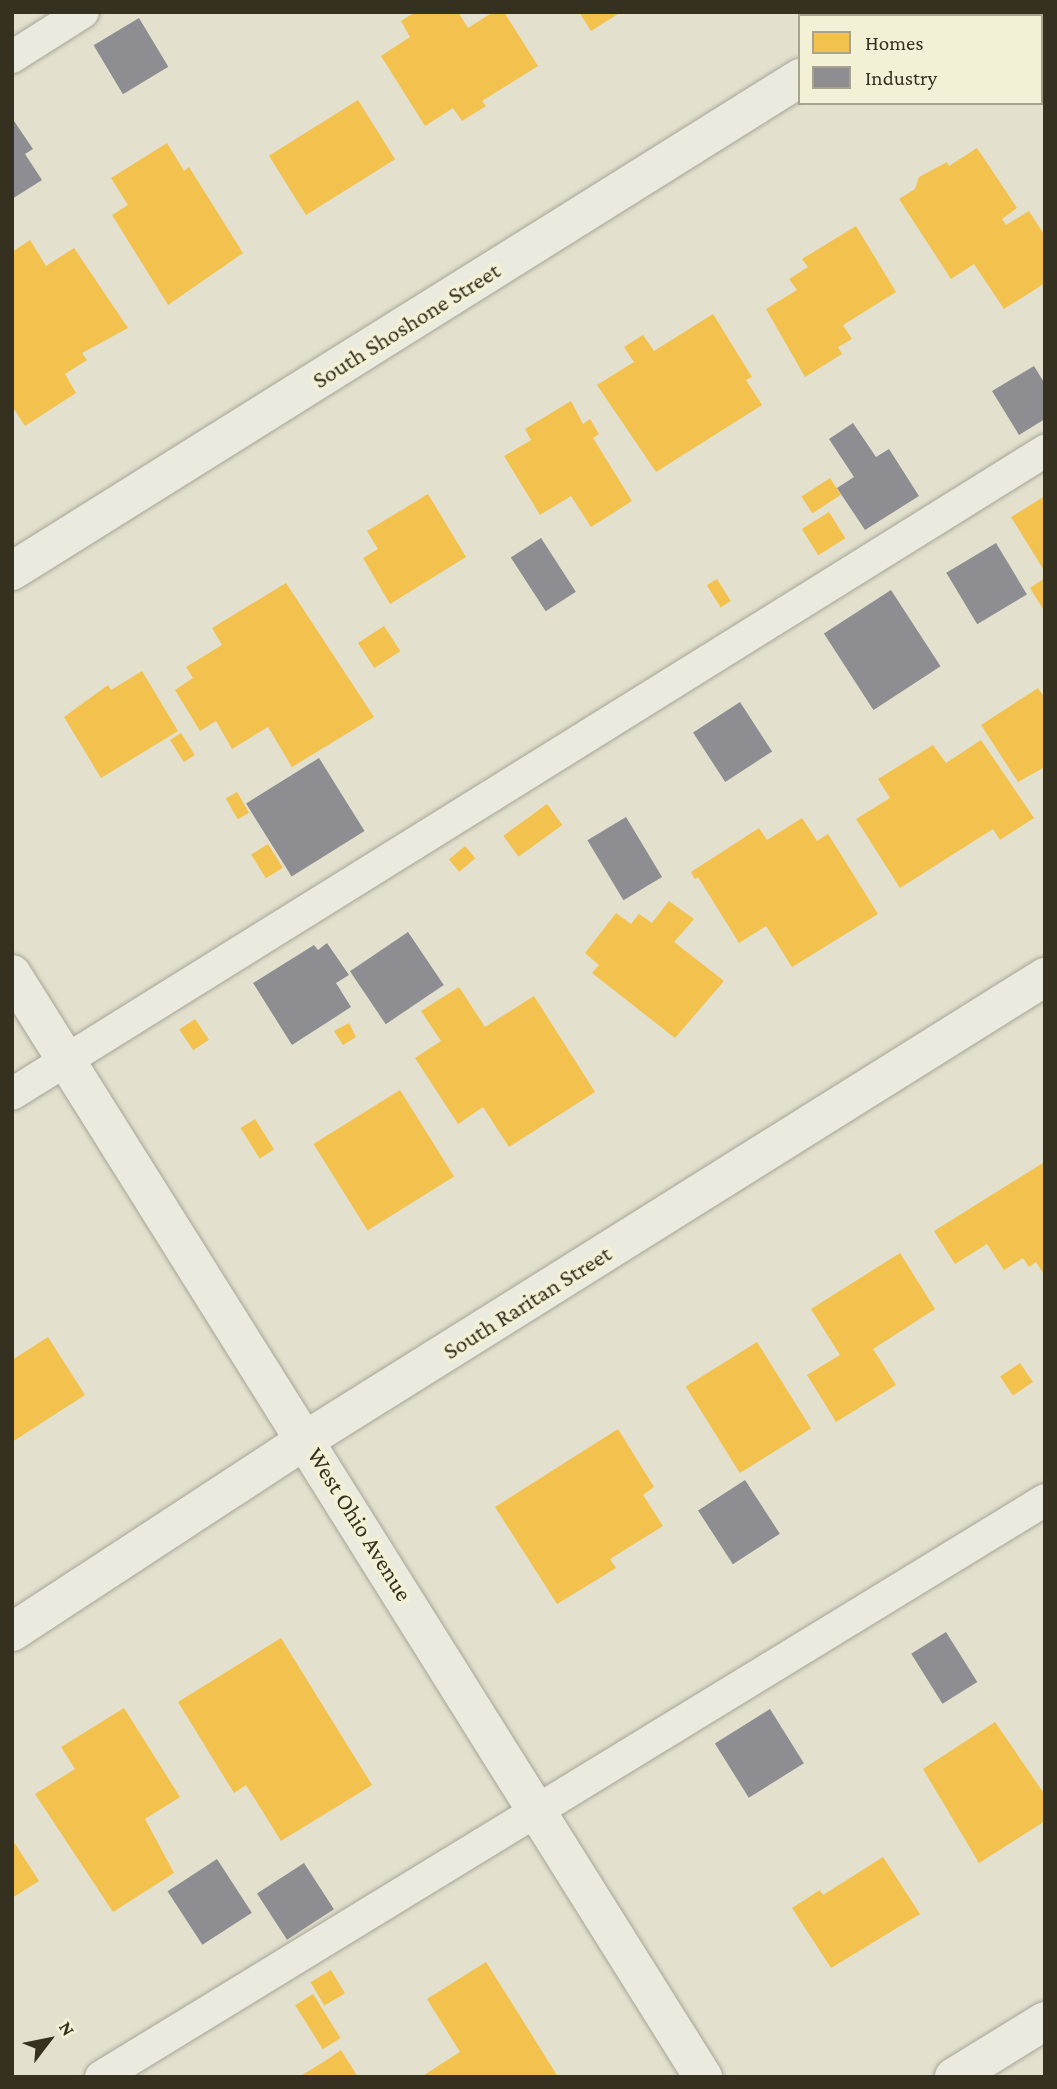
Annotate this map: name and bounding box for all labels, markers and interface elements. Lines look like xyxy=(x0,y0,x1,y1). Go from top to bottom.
legend xyxy=(798,14,1043,105)
text: Homes xyxy=(865,31,924,55)
text: Industry xyxy=(865,66,937,90)
street label: South Shoshone Street xyxy=(307,256,505,394)
street label: South Raritan Street xyxy=(438,1239,616,1365)
street label: West Ohio Avenue xyxy=(301,1442,419,1606)
north arrow xyxy=(14,2005,84,2075)
text: N xyxy=(55,2018,80,2040)

